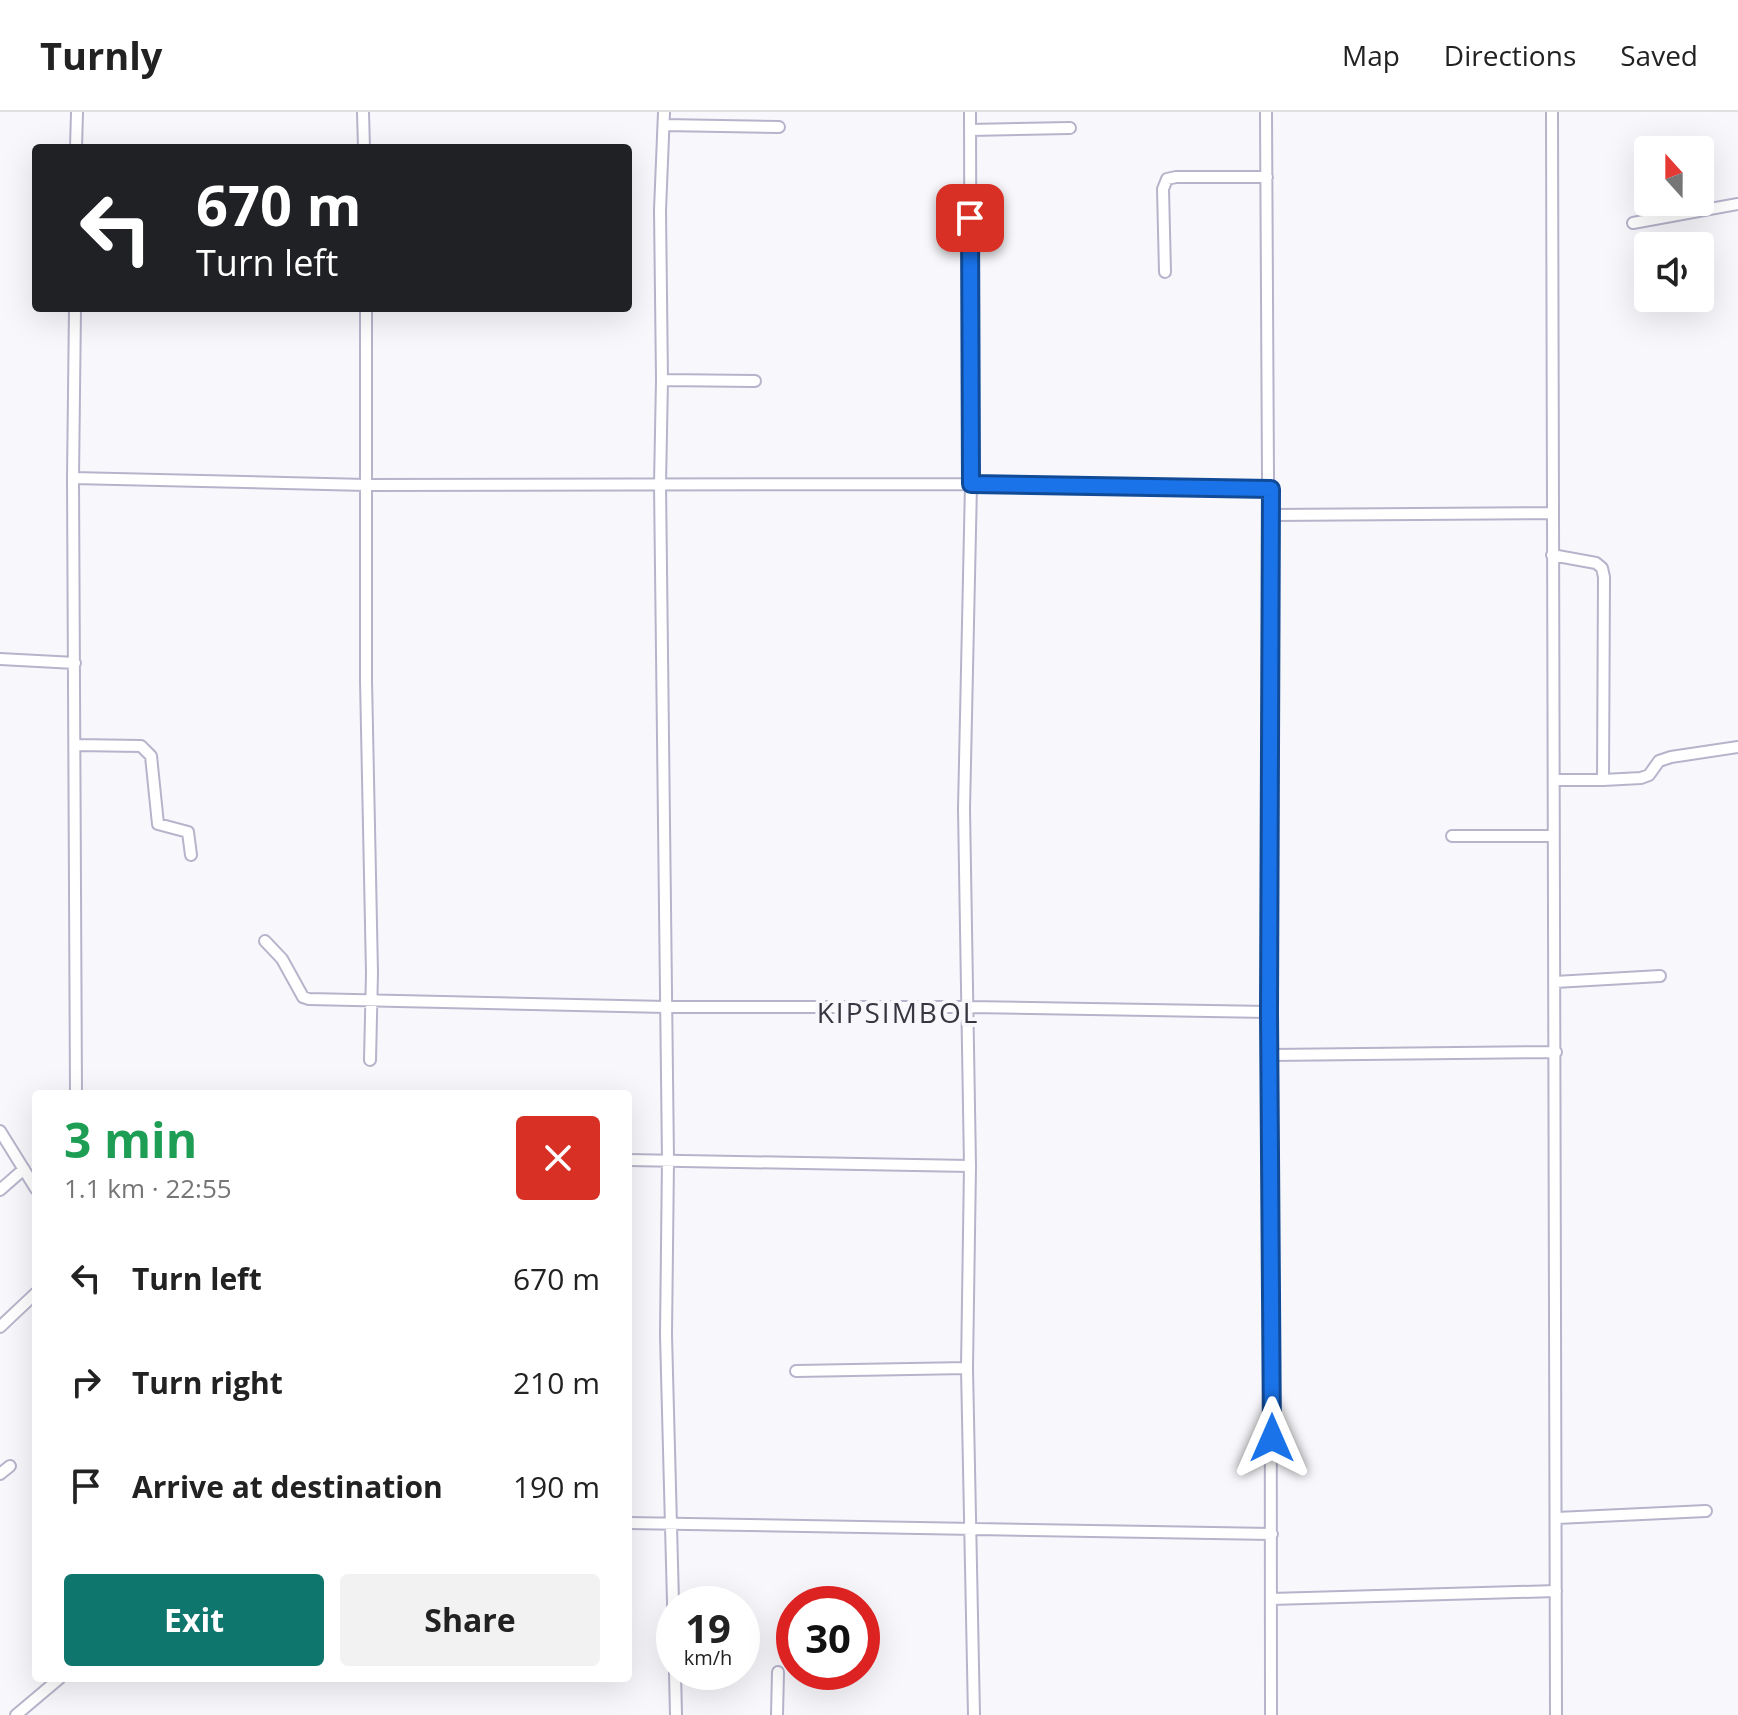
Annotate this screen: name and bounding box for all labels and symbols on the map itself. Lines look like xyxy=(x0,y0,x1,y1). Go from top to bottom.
north arrow xyxy=(1634,136,1714,216)
pin xyxy=(936,184,1004,252)
district label: KIPSIMBOL xyxy=(817,993,979,1031)
position arrow xyxy=(1230,1396,1314,1480)
speed limit sign: 30 xyxy=(776,1586,880,1690)

